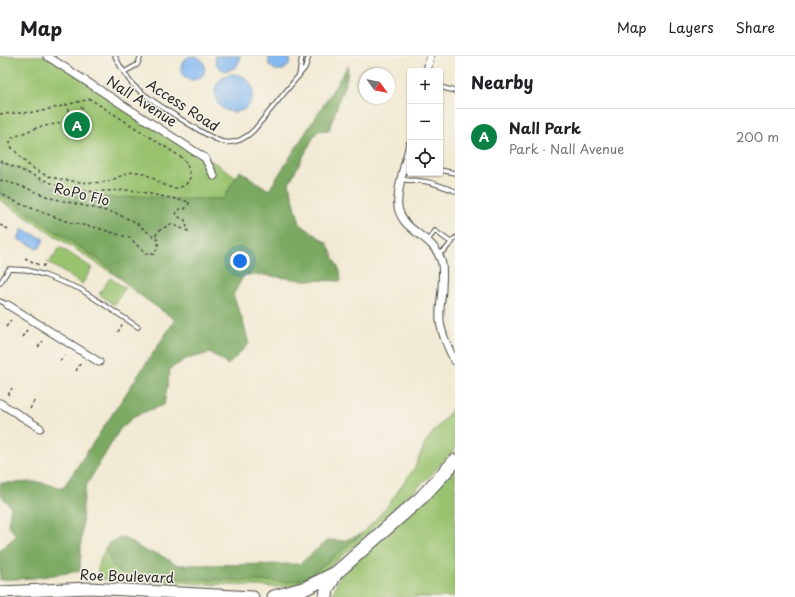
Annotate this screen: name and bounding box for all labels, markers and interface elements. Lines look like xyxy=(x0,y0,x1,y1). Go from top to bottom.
text: Map xyxy=(20,14,62,42)
text: Map xyxy=(617,17,647,38)
text: Layers xyxy=(669,17,714,38)
text: Share xyxy=(736,17,775,38)
north arrow xyxy=(359,68,395,104)
map controls xyxy=(407,68,443,176)
button: + xyxy=(407,68,443,104)
text: Nearby xyxy=(471,69,533,95)
street label: Nall Avenue xyxy=(103,70,182,132)
street label: Access Road xyxy=(142,74,224,136)
button: − xyxy=(407,104,443,140)
pin: A xyxy=(64,110,90,140)
text: Nall Park xyxy=(509,116,581,139)
text: A xyxy=(479,127,489,146)
text: 200 m xyxy=(736,127,779,146)
text: Park · Nall Avenue xyxy=(509,139,624,158)
button: locate xyxy=(407,140,443,176)
street label: RoPo Flo xyxy=(52,177,112,211)
your location xyxy=(230,251,250,271)
street label: Roe Boulevard xyxy=(79,564,175,588)

